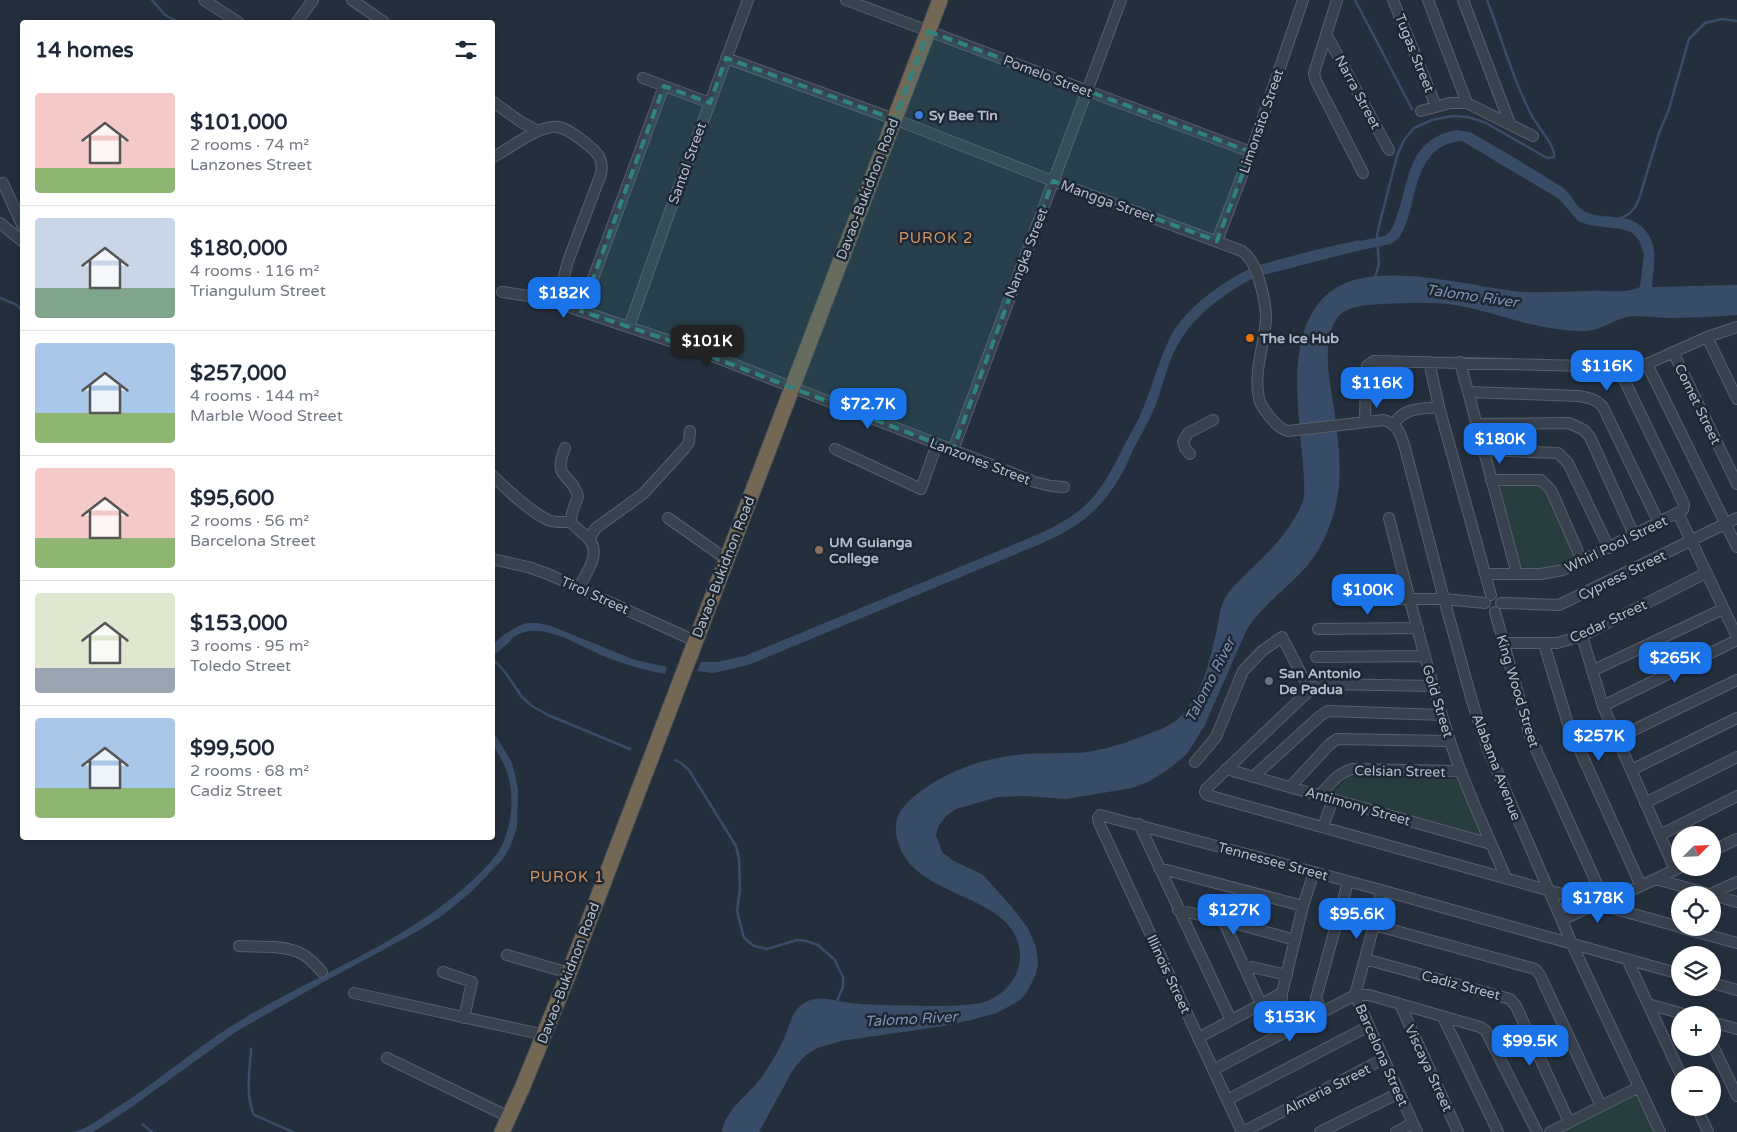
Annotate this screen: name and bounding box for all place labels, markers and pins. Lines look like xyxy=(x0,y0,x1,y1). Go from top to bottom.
place label: Sy Bee Tin xyxy=(929,107,998,124)
marker: Sy Bee Tin xyxy=(913,109,925,121)
pin: $182K xyxy=(529,276,599,319)
pin: $101K xyxy=(672,324,742,367)
place label: The Ice Hub xyxy=(1259,330,1339,347)
marker: The Ice Hub xyxy=(1244,332,1256,344)
pin: $116K xyxy=(1572,350,1642,392)
pin: $116K xyxy=(1342,366,1412,409)
pin: $72.7K xyxy=(827,388,909,430)
pin: $180K xyxy=(1465,422,1535,465)
place label: UM Guianga College xyxy=(829,534,913,567)
marker: UM Guianga College xyxy=(813,544,825,556)
pin: $100K xyxy=(1333,574,1403,616)
pin: $265K xyxy=(1640,642,1710,684)
place label: San Antonio De Padua xyxy=(1279,665,1361,698)
marker: San Antonio De Padua xyxy=(1263,675,1275,687)
pin: $257K xyxy=(1564,720,1634,762)
pin: $178K xyxy=(1563,882,1633,924)
pin: $127K xyxy=(1199,894,1269,936)
pin: $95.6K xyxy=(1316,898,1398,940)
pin: $153K xyxy=(1255,1000,1325,1043)
pin: $99.5K xyxy=(1489,1024,1571,1067)

